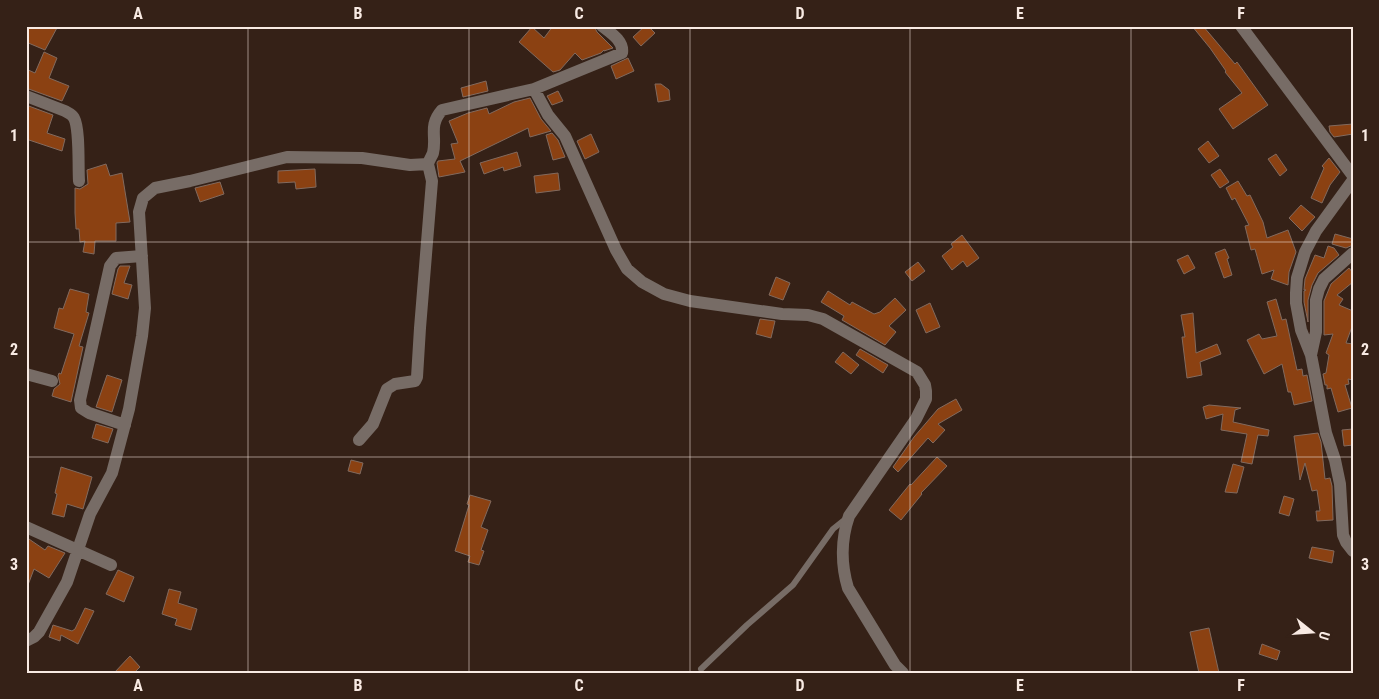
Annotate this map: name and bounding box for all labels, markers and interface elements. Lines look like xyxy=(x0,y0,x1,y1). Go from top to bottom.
text: A xyxy=(133,4,143,23)
text: B xyxy=(354,4,363,23)
text: C xyxy=(574,4,584,23)
text: D xyxy=(795,4,805,23)
text: E xyxy=(1016,4,1024,23)
text: F xyxy=(1237,4,1245,23)
text: 1 xyxy=(10,126,18,145)
text: 1 xyxy=(1361,126,1369,145)
text: 2 xyxy=(10,340,18,359)
text: 2 xyxy=(1361,340,1369,359)
text: 3 xyxy=(10,555,18,574)
text: 3 xyxy=(1361,555,1369,574)
north arrow xyxy=(1286,606,1336,656)
text: U xyxy=(1316,630,1333,642)
text: A xyxy=(133,676,143,695)
text: B xyxy=(354,676,363,695)
text: C xyxy=(574,676,584,695)
text: D xyxy=(795,676,805,695)
text: E xyxy=(1016,676,1024,695)
text: F xyxy=(1237,676,1245,695)

